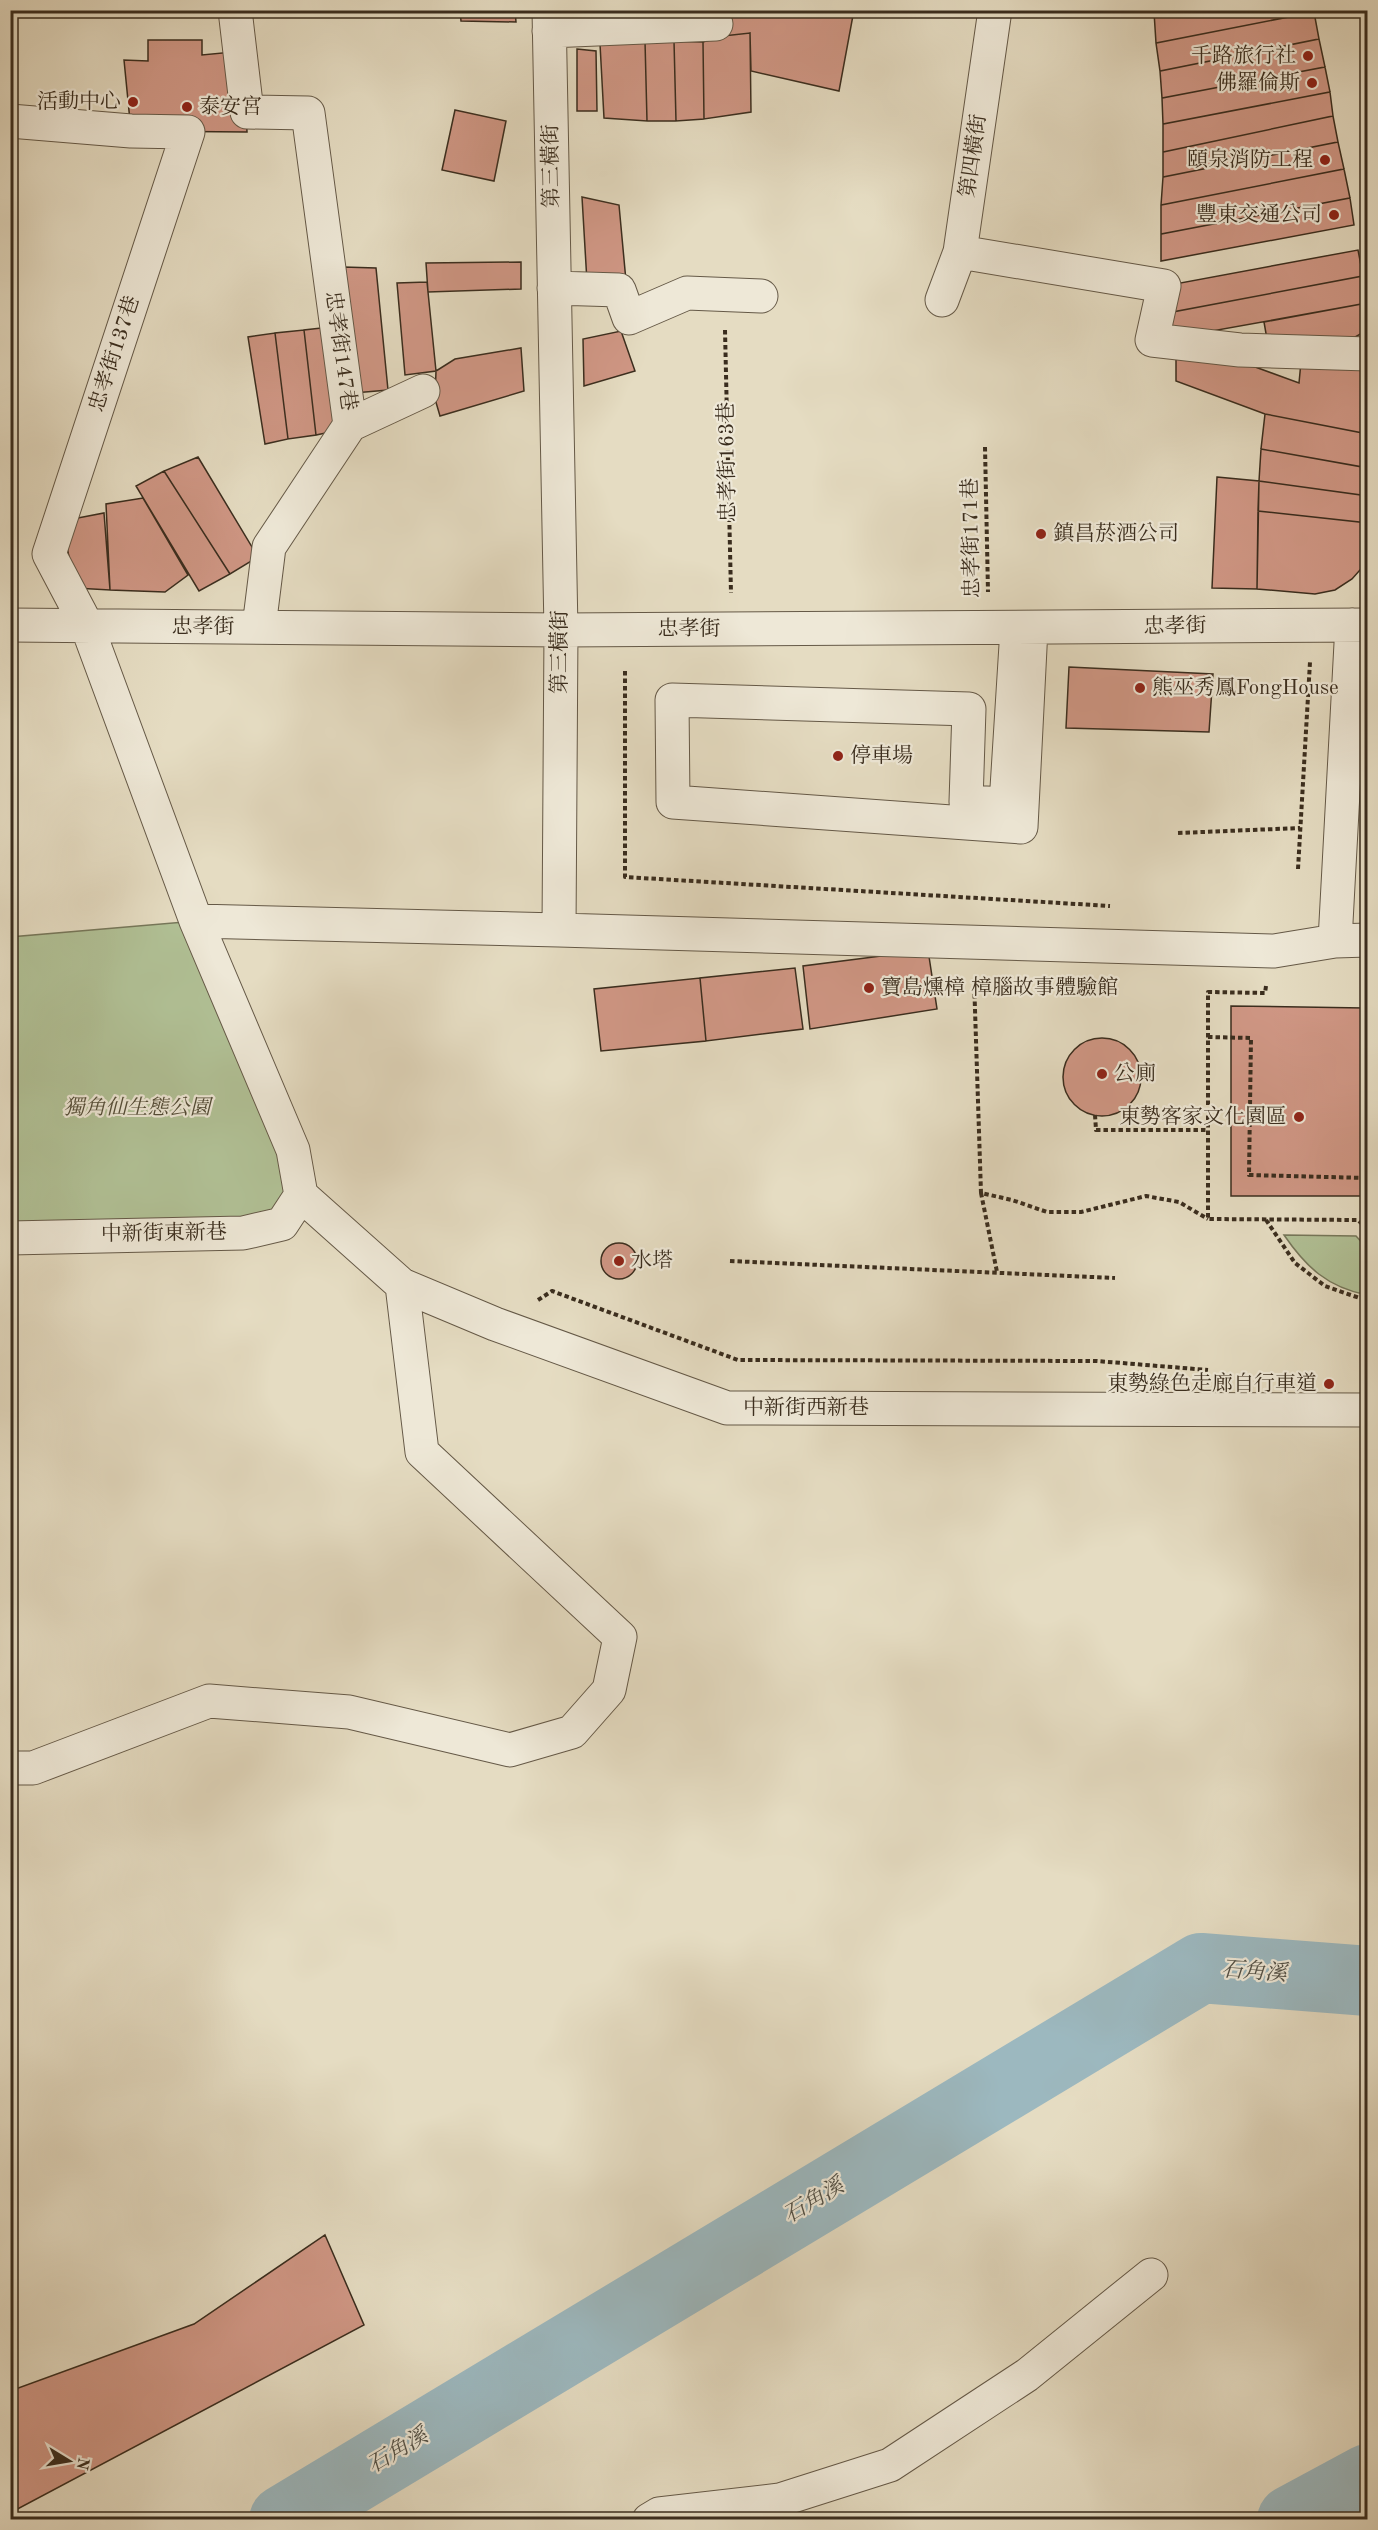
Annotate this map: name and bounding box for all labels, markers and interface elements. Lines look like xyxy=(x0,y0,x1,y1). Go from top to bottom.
place label: 千路旅行社 xyxy=(1191,44,1296,67)
marker: 千路旅行社 xyxy=(1301,49,1315,63)
place label: 佛羅倫斯 xyxy=(1216,71,1300,94)
marker: 佛羅倫斯 xyxy=(1305,76,1319,90)
place label: 活動中心 xyxy=(37,90,121,113)
marker: 活動中心 xyxy=(126,95,140,109)
place label: 泰安宮 xyxy=(199,95,262,118)
marker: 泰安宮 xyxy=(180,100,194,114)
street label: 第四橫街 xyxy=(956,113,990,199)
street label: 第三橫街 xyxy=(539,124,563,208)
place label: 頤泉消防工程 xyxy=(1187,148,1313,171)
marker: 頤泉消防工程 xyxy=(1318,153,1332,167)
place label: 豐東交通公司 xyxy=(1196,202,1322,226)
marker: 豐東交通公司 xyxy=(1327,208,1341,222)
street label: 忠孝街147巷 xyxy=(321,290,361,412)
street label: 忠孝街137巷 xyxy=(84,293,144,415)
street label: 忠孝街163巷 xyxy=(714,402,740,522)
street label: 忠孝街171巷 xyxy=(958,478,984,598)
place label: 鎮昌菸酒公司 xyxy=(1053,521,1179,545)
marker: 鎮昌菸酒公司 xyxy=(1034,527,1048,541)
street label: 第三橫街 xyxy=(548,610,571,694)
street label: 忠孝街 xyxy=(1143,614,1207,638)
street label: 忠孝街 xyxy=(172,615,235,638)
street label: 忠孝街 xyxy=(658,617,721,640)
place label: 熊巫秀鳳FongHouse xyxy=(1152,676,1339,699)
marker: 熊巫秀鳳FongHouse xyxy=(1133,681,1147,695)
place label: 停車場 xyxy=(850,744,913,767)
marker: 停車場 xyxy=(831,749,845,763)
place label: 寶島燻樟 樟腦故事體驗館 xyxy=(881,976,1118,999)
marker: 寶島燻樟 樟腦故事體驗館 xyxy=(862,981,876,995)
place label: 公廁 xyxy=(1114,1061,1156,1085)
marker: 公廁 xyxy=(1095,1067,1109,1081)
park label: 獨角仙生態公園 xyxy=(64,1096,213,1119)
place label: 東勢客家文化園區 xyxy=(1119,1105,1287,1128)
marker: 東勢客家文化園區 xyxy=(1292,1110,1306,1124)
street label: 中新街東新巷 xyxy=(101,1220,227,1246)
place label: 水塔 xyxy=(631,1249,673,1272)
marker: 水塔 xyxy=(612,1254,626,1268)
place label: 東勢綠色走廊自行車道 xyxy=(1107,1372,1317,1395)
marker: 東勢綠色走廊自行車道 xyxy=(1322,1377,1336,1391)
street label: 中新街西新巷 xyxy=(743,1396,869,1419)
water label: 石角溪 xyxy=(1220,1957,1290,1985)
water label: 石角溪 xyxy=(779,2172,850,2227)
water label: 石角溪 xyxy=(363,2422,434,2477)
north arrow xyxy=(39,2431,99,2491)
text: N xyxy=(73,2456,91,2472)

